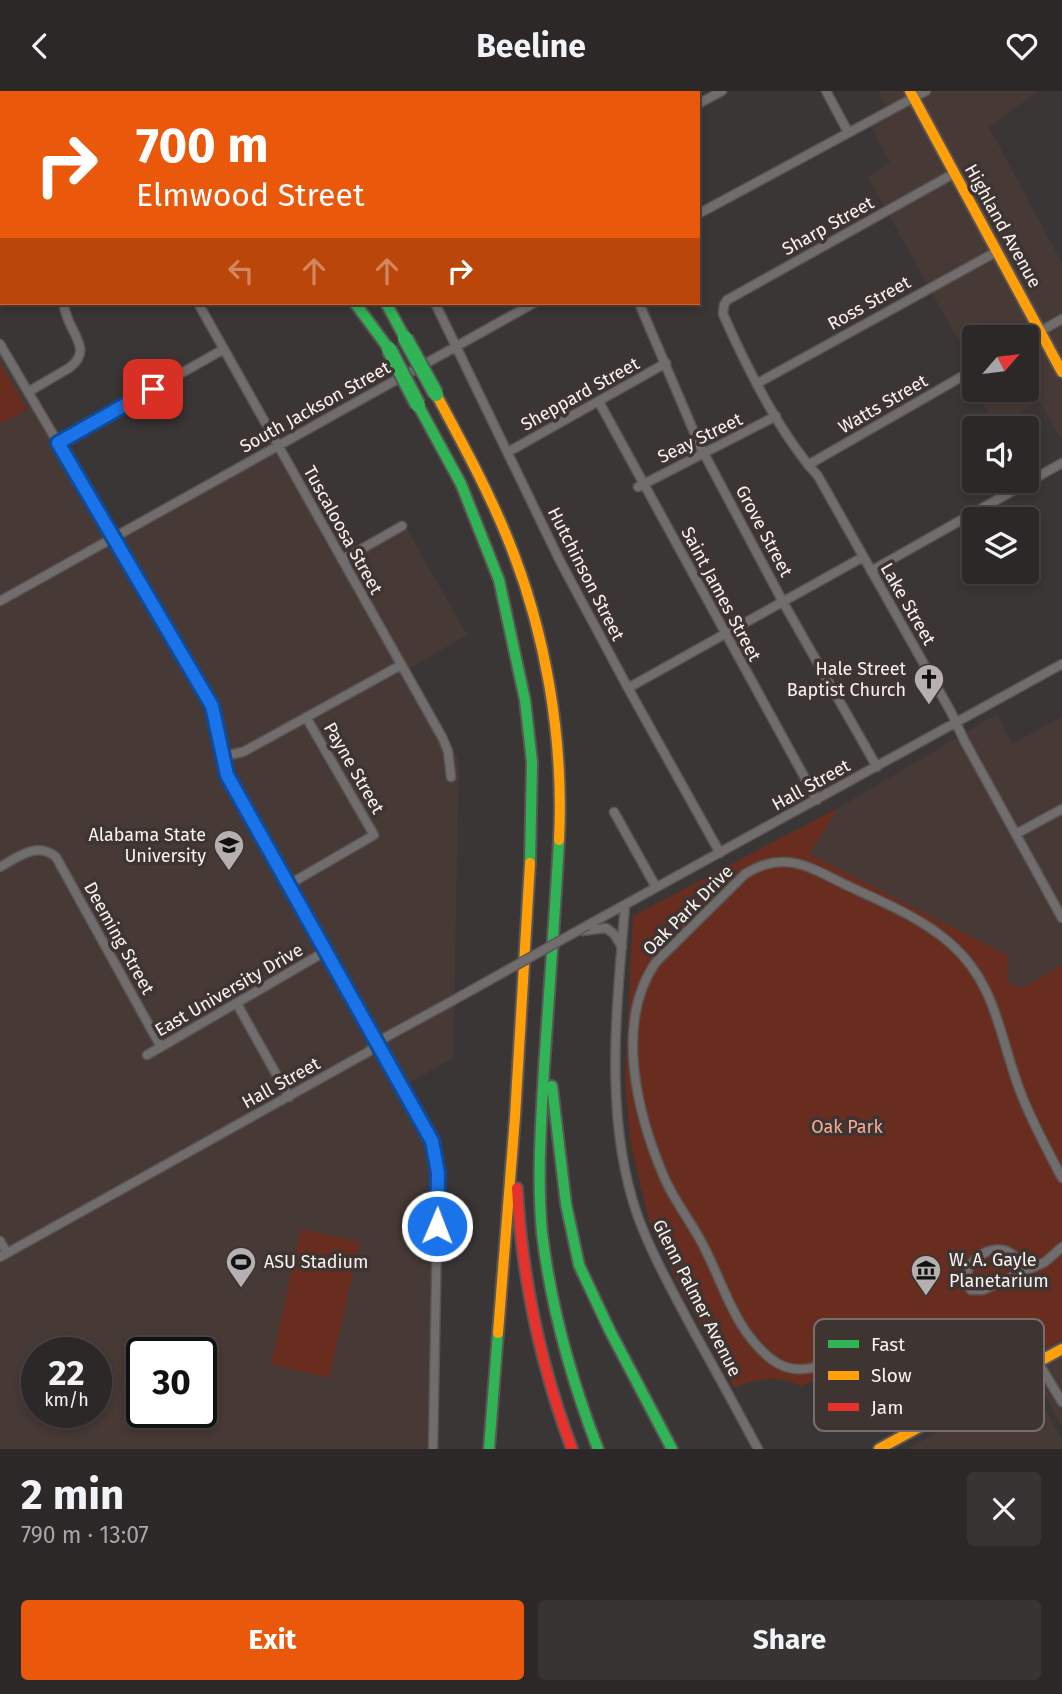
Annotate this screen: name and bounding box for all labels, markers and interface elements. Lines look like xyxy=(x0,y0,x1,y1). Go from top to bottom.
icon: back xyxy=(21,27,59,65)
text: Beeline xyxy=(476,27,586,65)
icon: heart xyxy=(1003,27,1041,65)
text: 700 m xyxy=(136,116,269,175)
icon: right xyxy=(21,119,112,210)
street label: Highland Avenue xyxy=(960,160,1046,292)
text: Elmwood Street xyxy=(136,176,364,214)
street label: Sharp Street xyxy=(778,192,878,260)
icon: left xyxy=(222,252,260,290)
icon: ahead xyxy=(295,252,333,290)
icon: ahead xyxy=(368,252,406,290)
icon: right xyxy=(441,252,479,290)
street label: Ross Street xyxy=(824,271,915,335)
north arrow xyxy=(962,325,1040,403)
map controls xyxy=(962,325,1039,584)
street label: Sheppard Street xyxy=(517,352,643,436)
street label: South Jackson Street xyxy=(236,356,395,458)
pin xyxy=(123,359,183,419)
street label: Watts Street xyxy=(835,369,932,438)
icon: arrive xyxy=(134,370,172,408)
street label: Seay Street xyxy=(654,408,746,468)
button: sound xyxy=(962,416,1039,493)
street label: Tuscaloosa Street xyxy=(299,462,388,598)
street label: Grove Street xyxy=(731,482,798,581)
street label: Hutchinson Street xyxy=(543,504,629,645)
button: layers xyxy=(962,507,1039,584)
street label: Saint James Street xyxy=(676,523,766,665)
street label: Lake Street xyxy=(876,559,941,649)
place label: Hale Street Baptist Church xyxy=(787,658,906,701)
church icon: Hale Street Baptist Church xyxy=(912,662,946,706)
street label: Payne Street xyxy=(319,718,389,818)
street label: Hall Street xyxy=(768,754,854,815)
place label: Alabama State University xyxy=(88,824,206,867)
school or university icon: Alabama State University xyxy=(212,828,246,872)
street label: Oak Park Drive xyxy=(638,860,738,960)
street label: Deeming Street xyxy=(79,878,159,999)
street label: East University Drive xyxy=(151,939,307,1041)
street label: Hall Street xyxy=(238,1052,324,1113)
park label: Oak Park xyxy=(811,1116,884,1138)
position arrow xyxy=(400,1189,474,1263)
street label: Glenn Palmer Avenue xyxy=(648,1216,746,1380)
sports icon: ASU Stadium xyxy=(224,1245,258,1289)
place label: W. A. Gayle Planetarium xyxy=(949,1249,1049,1292)
place label: ASU Stadium xyxy=(264,1251,369,1273)
museum icon: W. A. Gayle Planetarium xyxy=(909,1253,943,1297)
legend xyxy=(814,1319,1044,1431)
text: Fast xyxy=(871,1333,905,1356)
speed limit sign: 30 xyxy=(126,1337,217,1428)
text: 22 xyxy=(48,1352,85,1394)
text: Slow xyxy=(871,1364,912,1387)
text: km/h xyxy=(44,1389,89,1411)
text: Jam xyxy=(871,1396,903,1419)
text: 2 min xyxy=(21,1470,124,1520)
button: close xyxy=(967,1472,1041,1546)
text: 790 m · 13:07 xyxy=(21,1521,149,1549)
button: Exit xyxy=(21,1600,524,1680)
button: Share xyxy=(538,1600,1041,1680)

